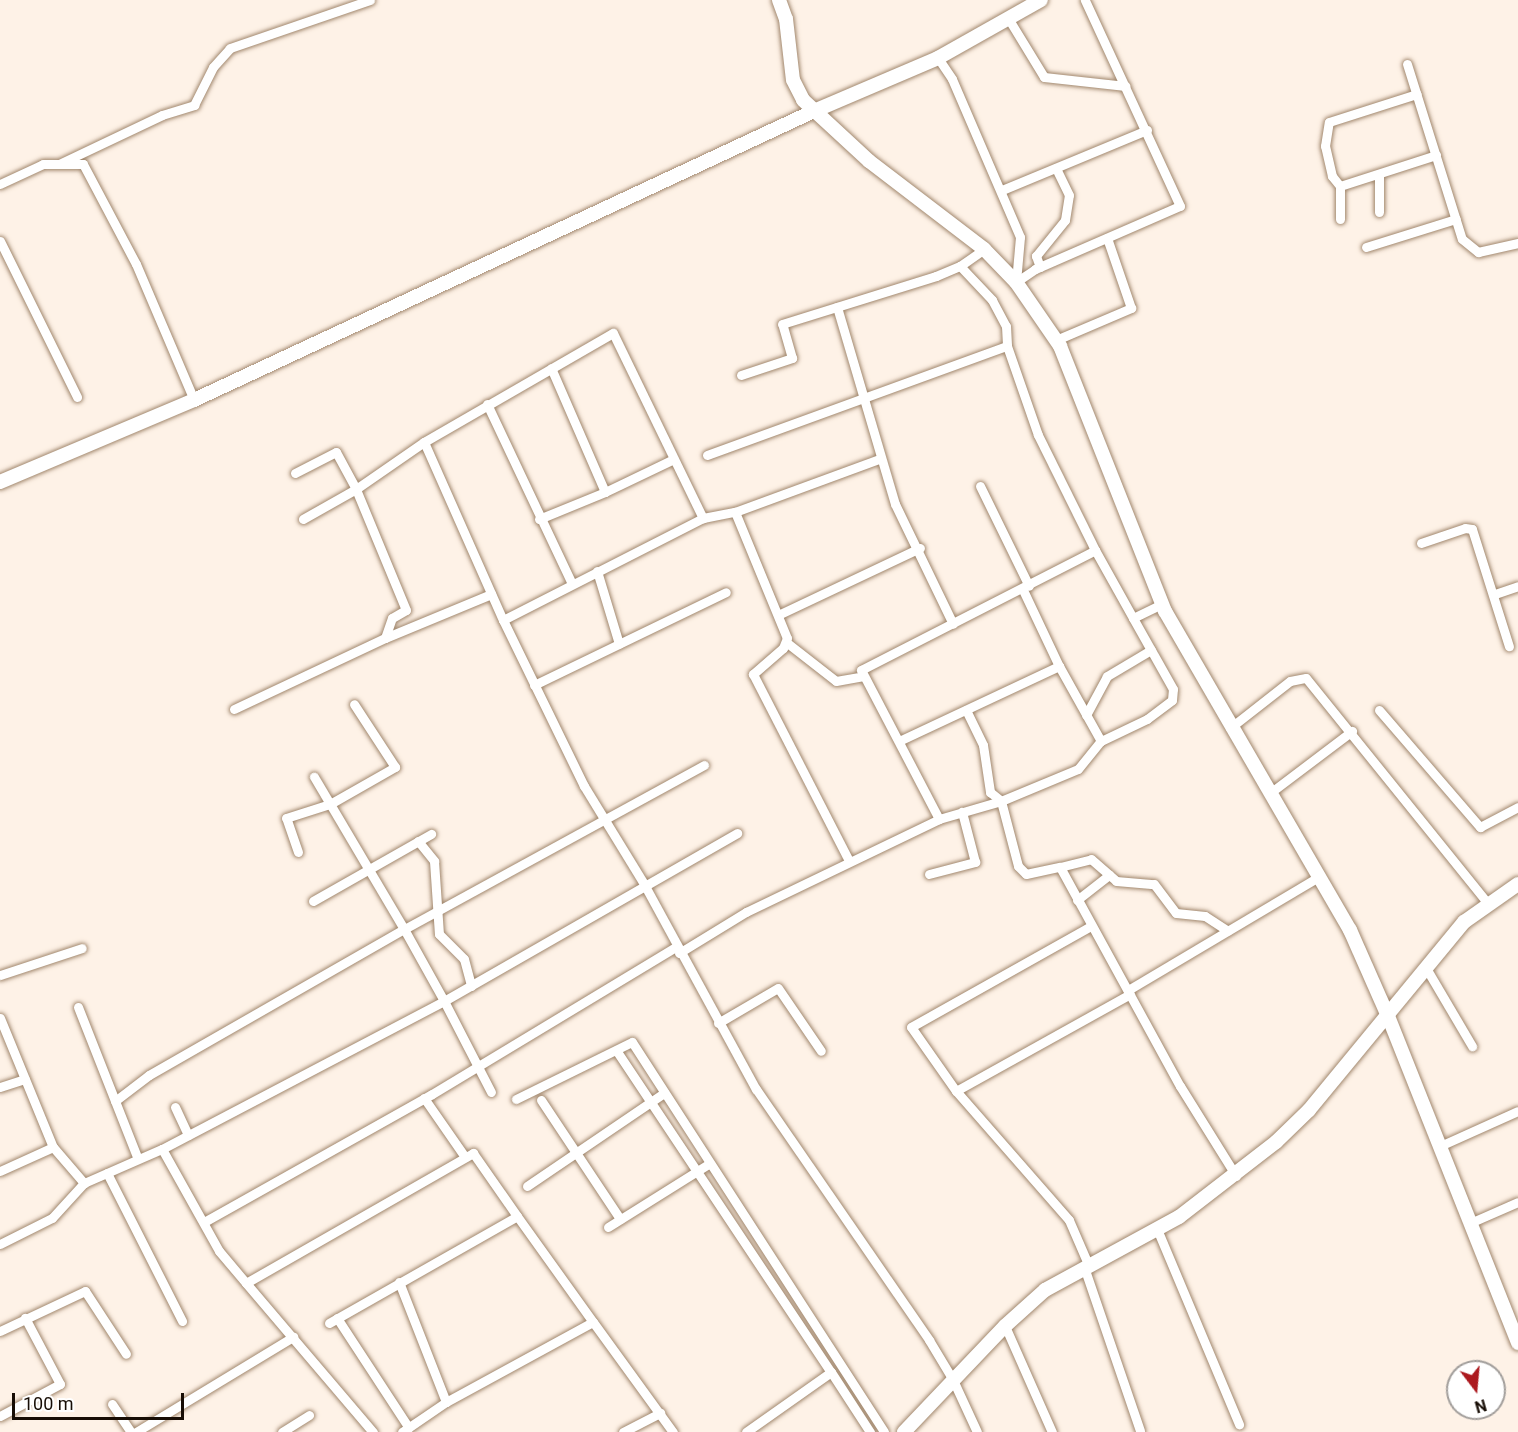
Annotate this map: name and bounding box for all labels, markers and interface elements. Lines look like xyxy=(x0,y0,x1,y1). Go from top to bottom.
north arrow xyxy=(1446,1360,1506,1420)
scale bar xyxy=(15,1381,188,1419)
text: 100 m xyxy=(23,1393,74,1414)
text: N xyxy=(1473,1395,1489,1417)

